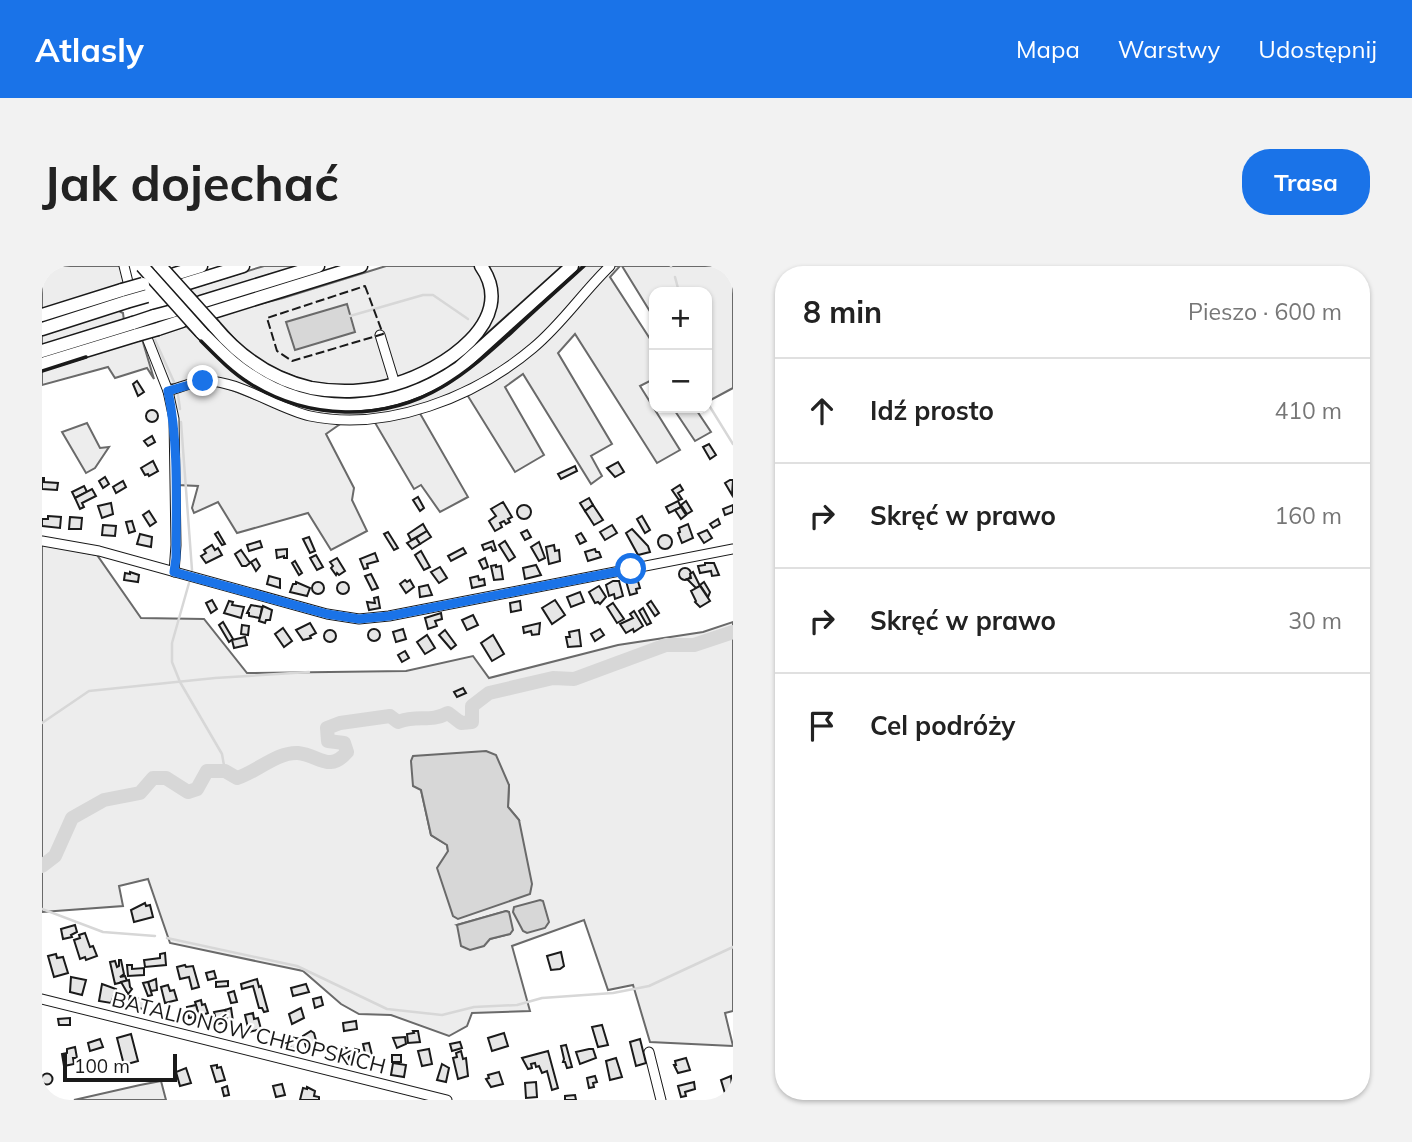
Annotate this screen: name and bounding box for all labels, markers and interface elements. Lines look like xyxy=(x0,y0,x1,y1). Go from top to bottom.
text: Atlasly xyxy=(35,29,144,70)
text: Mapa xyxy=(1016,34,1080,64)
text: Warstwy xyxy=(1118,34,1220,64)
text: Udostępnij xyxy=(1258,34,1377,64)
button: Trasa xyxy=(1242,149,1370,215)
text: Jak dojechać xyxy=(42,152,339,213)
map controls xyxy=(649,287,712,413)
button: + xyxy=(649,287,712,350)
text: 8 min xyxy=(803,293,882,331)
text: Pieszo · 600 m xyxy=(1188,297,1342,326)
button: − xyxy=(649,350,712,413)
route end xyxy=(187,365,218,396)
icon: ahead xyxy=(803,392,841,430)
text: Idź prosto xyxy=(870,394,994,427)
text: 410 m xyxy=(1274,396,1342,425)
icon: right xyxy=(803,497,841,535)
text: Skręć w prawo xyxy=(870,499,1056,532)
text: 160 m xyxy=(1274,501,1342,530)
route start xyxy=(615,553,646,584)
icon: right xyxy=(803,602,841,640)
text: Skręć w prawo xyxy=(870,604,1056,637)
text: 30 m xyxy=(1288,606,1342,635)
icon: arrive xyxy=(803,707,841,745)
text: Cel podróży xyxy=(870,709,1015,742)
street label: BATALIONÓW CHŁOPSKICH xyxy=(109,985,389,1079)
scale bar xyxy=(63,1051,177,1083)
text: 100 m xyxy=(74,1054,130,1078)

